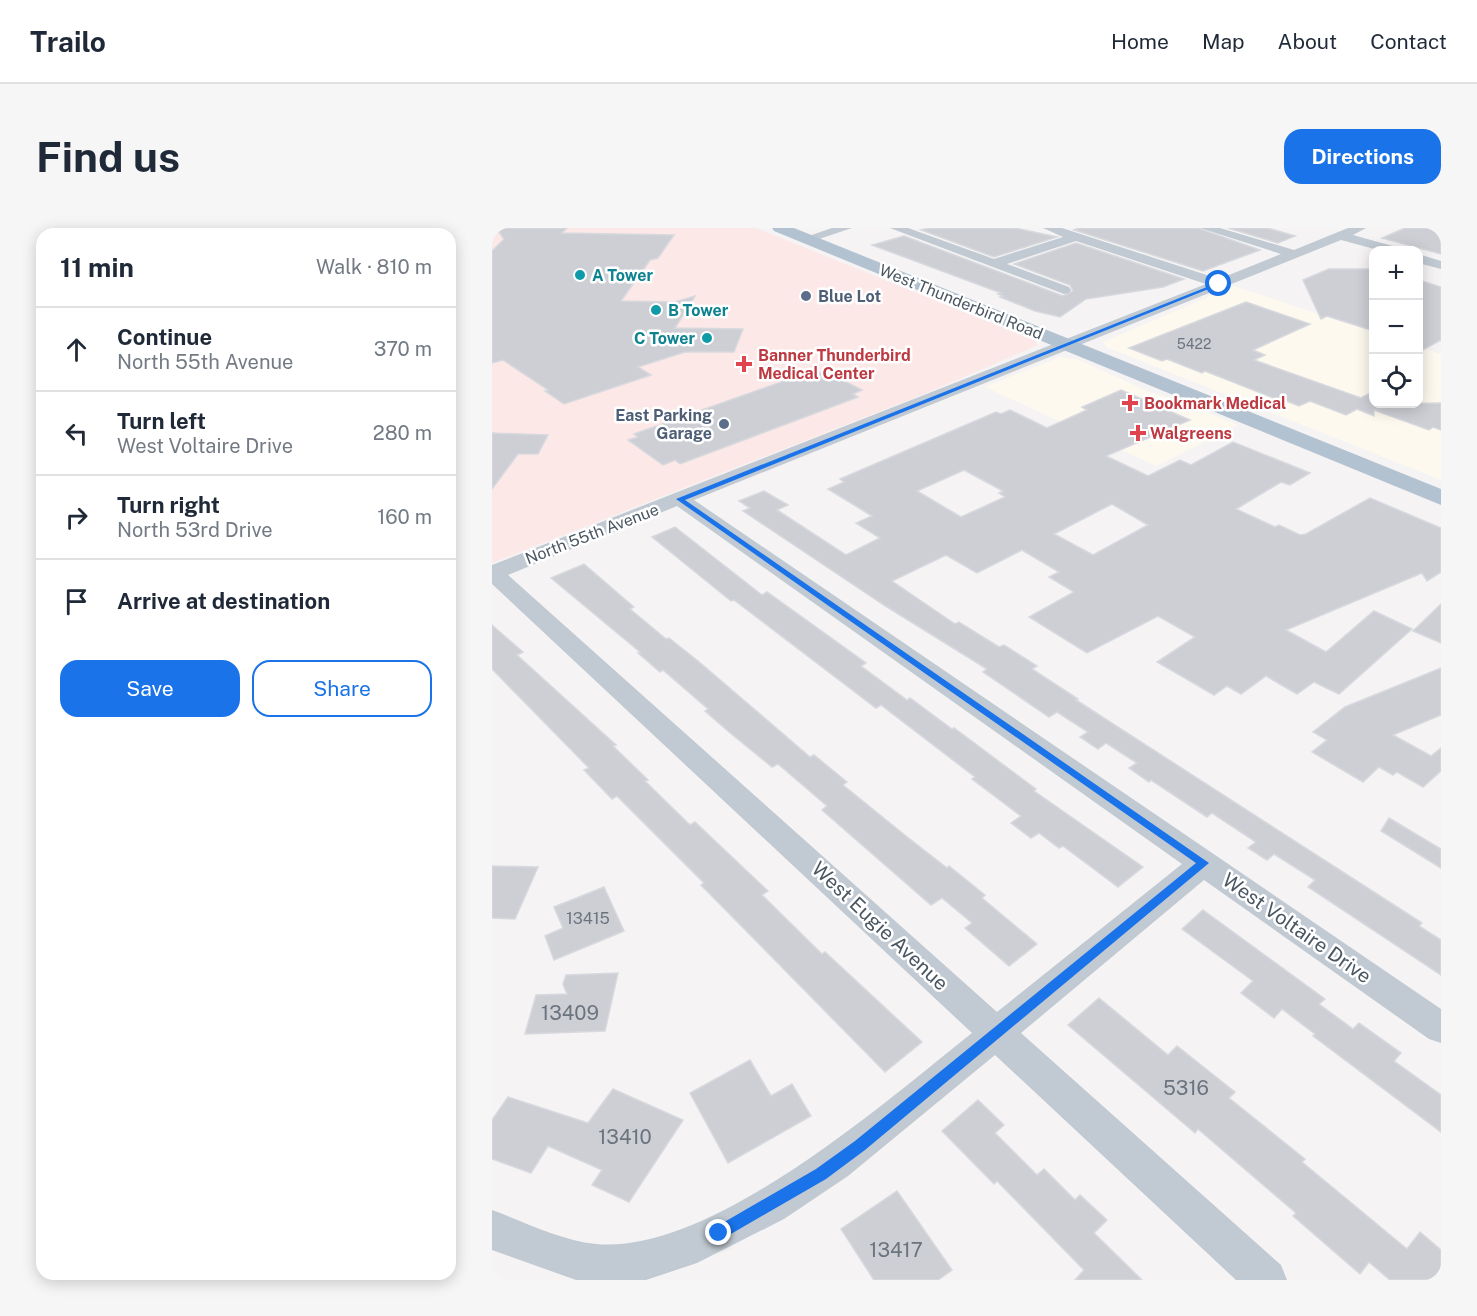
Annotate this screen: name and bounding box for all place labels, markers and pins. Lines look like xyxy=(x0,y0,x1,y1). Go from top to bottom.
place label: A Tower xyxy=(592,266,653,285)
marker: A Tower xyxy=(573,268,587,282)
place label: Blue Lot xyxy=(818,287,881,306)
marker: Blue Lot xyxy=(799,289,813,303)
place label: B Tower xyxy=(668,301,729,320)
marker: B Tower xyxy=(649,303,663,317)
place label: C Tower xyxy=(634,329,695,348)
marker: C Tower xyxy=(700,331,714,345)
place label: Banner Thunderbird Medical Center xyxy=(758,346,911,383)
marker: Banner Thunderbird Medical Center xyxy=(735,355,753,373)
marker: Bookmark Medical xyxy=(1121,394,1139,412)
place label: Bookmark Medical xyxy=(1144,394,1286,413)
place label: East Parking Garage xyxy=(615,406,712,443)
marker: East Parking Garage xyxy=(717,417,731,431)
place label: Walgreens xyxy=(1150,424,1232,443)
marker: Walgreens xyxy=(1131,426,1145,440)

